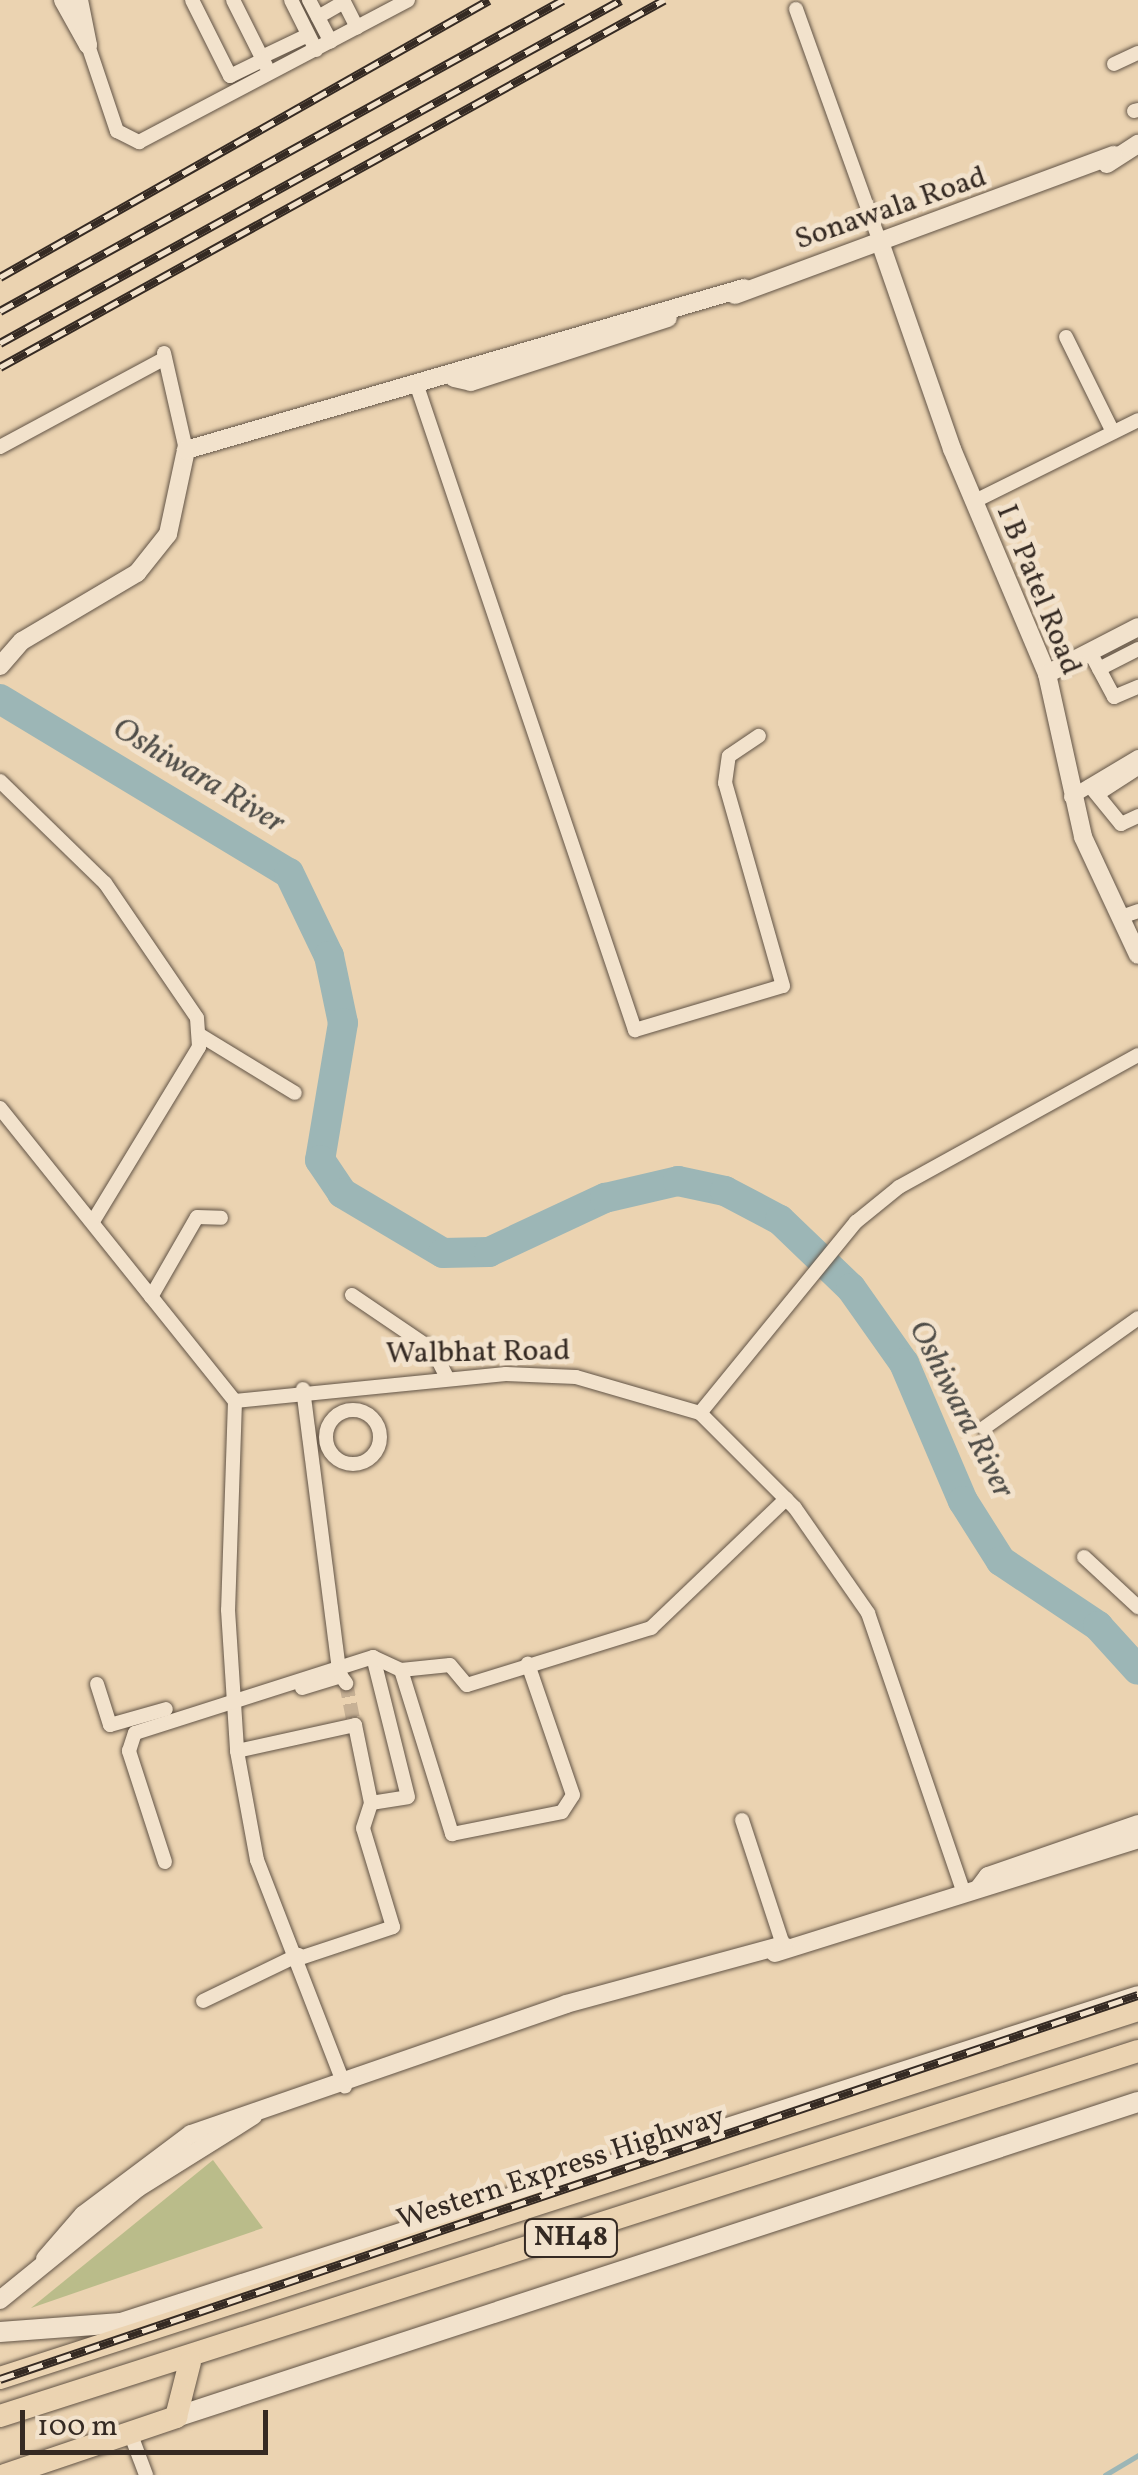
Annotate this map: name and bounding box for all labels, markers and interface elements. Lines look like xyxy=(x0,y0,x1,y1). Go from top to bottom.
street label: Sonawala Road xyxy=(790,159,992,259)
street label: I B Patel Road xyxy=(988,500,1088,680)
water label: Oshiwara River xyxy=(105,710,291,844)
water label: Oshiwara River xyxy=(899,1315,1021,1505)
street label: Walbhat Road xyxy=(385,1333,571,1373)
street label: Western Express Highway xyxy=(393,2099,729,2239)
road number: NH48 xyxy=(524,2215,618,2261)
scale bar xyxy=(25,2390,272,2452)
text: 100 m xyxy=(37,2406,118,2448)

